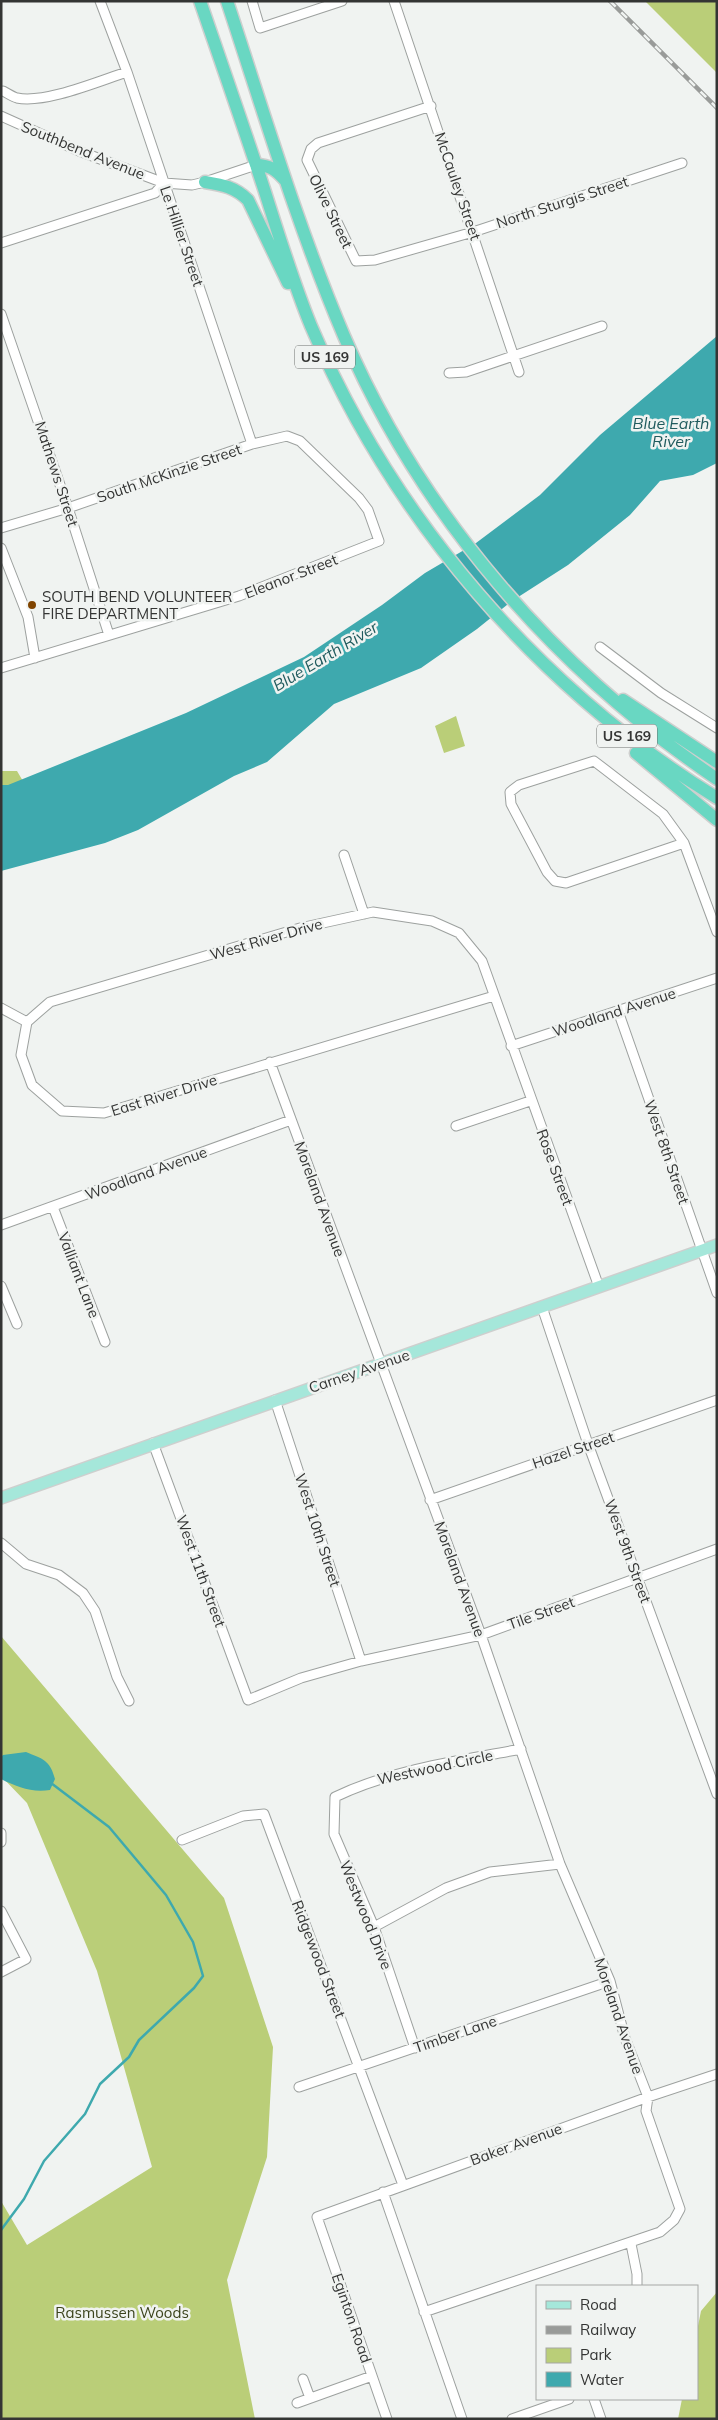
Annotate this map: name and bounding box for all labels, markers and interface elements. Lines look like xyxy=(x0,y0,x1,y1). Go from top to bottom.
street label: Southbend Avenue xyxy=(18,117,148,183)
street label: McCauley Street xyxy=(431,130,485,242)
street label: Olive Street xyxy=(305,171,357,251)
street label: North Sturgis Street xyxy=(494,172,630,232)
street label: Le Hillier Street xyxy=(156,183,208,289)
road number: US 169 xyxy=(295,346,355,368)
water label: Blue Earth River xyxy=(633,413,709,451)
street label: Mathews Street xyxy=(31,419,83,529)
street label: South McKinzie Street xyxy=(94,439,244,507)
street label: Eleanor Street xyxy=(242,550,340,602)
place label: SOUTH BEND VOLUNTEER FIRE DEPARTMENT xyxy=(42,587,233,623)
marker: SOUTH BEND VOLUNTEER FIRE DEPARTMENT xyxy=(26,599,38,611)
water label: Blue Earth River xyxy=(269,616,382,695)
road number: US 169 xyxy=(597,724,657,748)
street label: West River Drive xyxy=(208,914,324,964)
street label: Woodland Avenue xyxy=(550,983,678,1041)
street label: East River Drive xyxy=(109,1070,219,1120)
street label: West 8th Street xyxy=(640,1097,694,1207)
street label: Rose Street xyxy=(532,1126,578,1208)
street label: Moreland Avenue xyxy=(290,1139,350,1259)
street label: Woodland Avenue xyxy=(82,1142,210,1204)
street label: Valliant Lane xyxy=(54,1229,104,1321)
street label: Carney Avenue xyxy=(306,1345,412,1397)
street label: Hazel Street xyxy=(530,1427,616,1473)
street label: West 10th Street xyxy=(291,1471,345,1589)
street label: West 9th Street xyxy=(600,1497,656,1605)
street label: West 11th Street xyxy=(172,1512,230,1630)
street label: Moreland Avenue xyxy=(430,1519,490,1639)
street label: Tile Street xyxy=(505,1592,577,1634)
street label: Westwood Circle xyxy=(375,1745,495,1789)
street label: Westwood Drive xyxy=(335,1858,397,1972)
street label: Ridgewood Street xyxy=(288,1897,350,2021)
street label: Moreland Avenue xyxy=(590,1955,648,2077)
street label: Timber Lane xyxy=(411,2011,499,2057)
street label: Baker Avenue xyxy=(467,2119,565,2169)
street label: Eginton Road xyxy=(328,2271,376,2365)
legend xyxy=(536,2285,698,2400)
text: Road xyxy=(580,2295,617,2314)
park label: Rasmussen Woods xyxy=(55,2303,189,2322)
text: Railway xyxy=(580,2320,636,2339)
text: Park xyxy=(580,2345,612,2364)
text: Water xyxy=(580,2370,624,2389)

